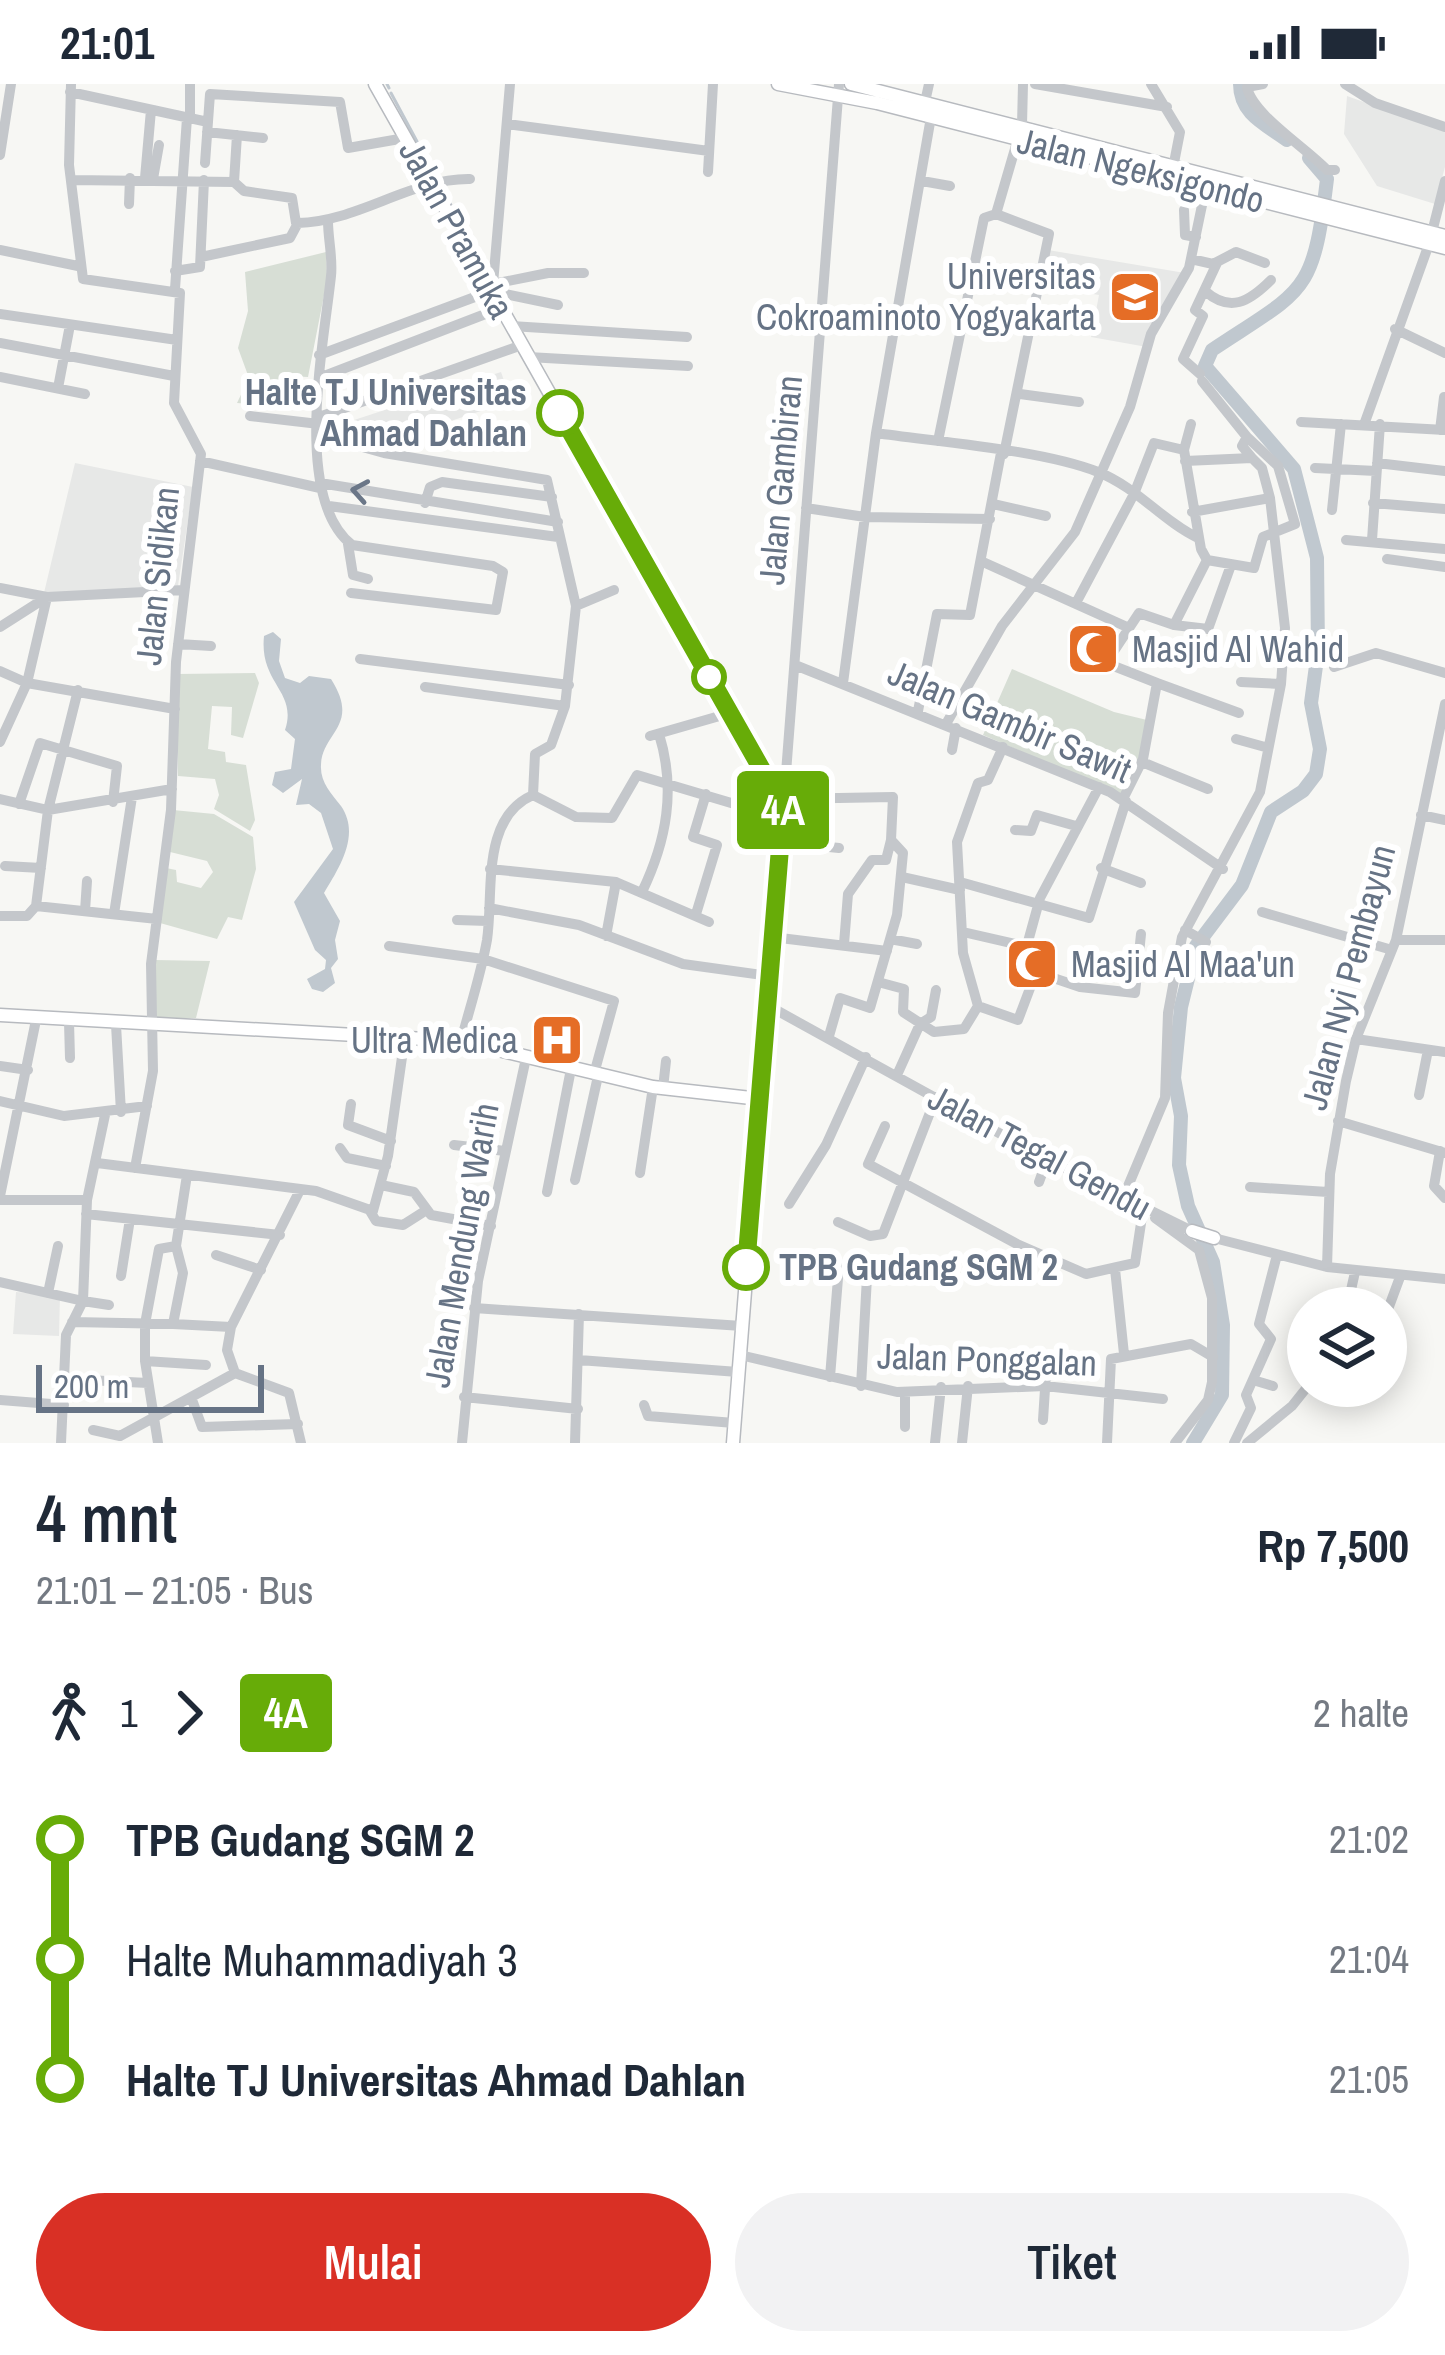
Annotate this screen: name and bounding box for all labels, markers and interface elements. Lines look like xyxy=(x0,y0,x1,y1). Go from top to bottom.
text: 21:01 xyxy=(60,12,154,73)
street label: Jalan Ngeksigondo xyxy=(1013,116,1269,224)
street label: Jalan Pramuka xyxy=(388,131,526,327)
place label: Universitas Cokroaminoto Yogyakarta xyxy=(756,252,1096,341)
school or university icon: Universitas Cokroaminoto Yogyakarta xyxy=(1107,269,1163,325)
place label: Halte TJ Universitas Ahmad Dahlan xyxy=(245,368,527,457)
street label: Jalan Gambiran xyxy=(747,373,813,587)
marker: Halte TJ Universitas Ahmad Dahlan xyxy=(538,391,582,435)
one-way arrow xyxy=(350,479,370,504)
street label: Jalan Sidikan xyxy=(124,485,190,667)
mosque icon: Masjid Al Wahid xyxy=(1065,621,1121,677)
place label: Masjid Al Wahid xyxy=(1132,625,1344,673)
street label: Jalan Gambir Sawit xyxy=(881,648,1139,794)
unlabelled marker xyxy=(693,661,725,693)
line badge: 4A xyxy=(729,771,837,849)
text: 4A xyxy=(761,782,805,838)
street label: Jalan Nyi Pembayun xyxy=(1290,839,1406,1115)
mosque icon: Masjid Al Maa'un xyxy=(1004,936,1060,992)
place label: Masjid Al Maa'un xyxy=(1071,940,1295,988)
hospital icon: Ultra Medica xyxy=(529,1012,585,1068)
place label: Ultra Medica xyxy=(351,1016,518,1064)
street label: Jalan Tegal Gendu xyxy=(920,1073,1160,1231)
street label: Jalan Mendung Warih xyxy=(412,1099,510,1391)
place label: TPB Gudang SGM 2 xyxy=(779,1243,1058,1291)
marker: TPB Gudang SGM 2 xyxy=(724,1245,768,1289)
map controls xyxy=(1287,1287,1407,1407)
button: layers xyxy=(1287,1287,1407,1407)
street label: Jalan Ponggalan xyxy=(876,1331,1098,1387)
scale bar xyxy=(36,1359,264,1412)
text: 200 m xyxy=(54,1364,129,1408)
text: 4 mnt xyxy=(36,1474,177,1563)
text: Rp 7,500 xyxy=(1257,1515,1409,1576)
text: 21:01 – 21:05 · Bus xyxy=(36,1564,313,1616)
icon: walk xyxy=(36,1680,102,1746)
icon: forward xyxy=(156,1680,222,1746)
text: 4A xyxy=(264,1685,308,1741)
text: 1 xyxy=(120,1687,138,1739)
text: 2 halte xyxy=(1313,1687,1409,1739)
text: TPB Gudang SGM 2 xyxy=(126,1809,475,1870)
text: 21:02 xyxy=(1329,1813,1409,1865)
text: Halte Muhammadiyah 3 xyxy=(126,1929,518,1990)
text: 21:04 xyxy=(1329,1933,1409,1985)
text: Halte TJ Universitas Ahmad Dahlan xyxy=(126,2049,746,2110)
text: 21:05 xyxy=(1329,2053,1409,2105)
button: Mulai xyxy=(36,2193,711,2331)
button: Tiket xyxy=(735,2193,1409,2331)

